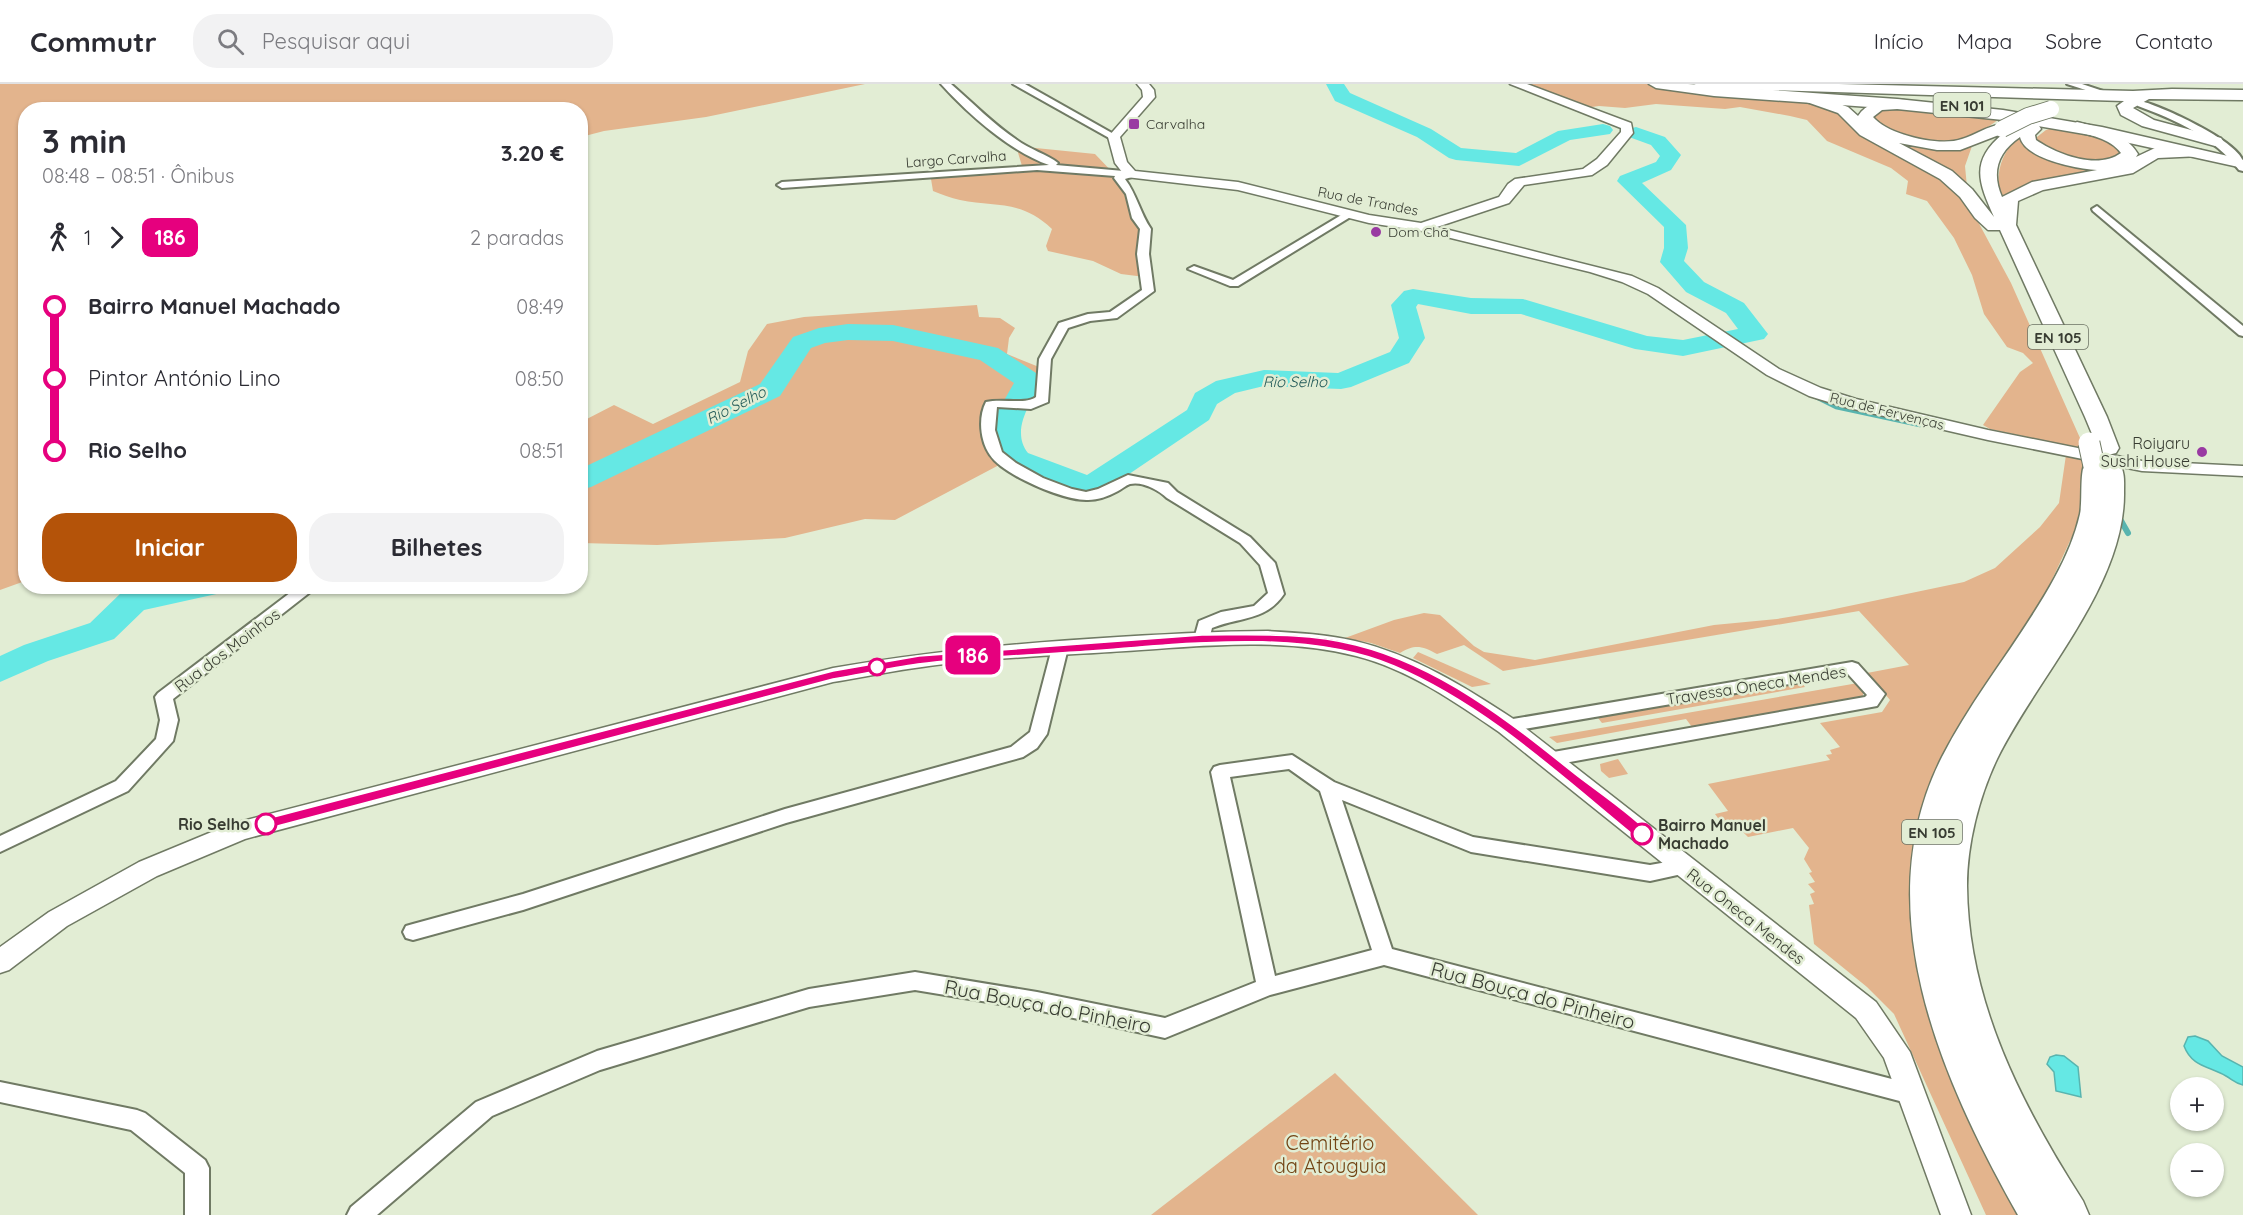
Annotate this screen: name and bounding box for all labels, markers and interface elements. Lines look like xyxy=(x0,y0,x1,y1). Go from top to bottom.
search box xyxy=(193,14,613,68)
text: Commutr xyxy=(30,24,157,59)
icon: search xyxy=(214,25,247,58)
text: Pesquisar aqui xyxy=(262,27,410,55)
text: Início xyxy=(1874,28,1924,54)
text: Mapa xyxy=(1957,28,2012,54)
text: Sobre xyxy=(2045,28,2102,54)
text: Contato xyxy=(2135,28,2213,54)
road number: EN 101 xyxy=(1934,93,1990,117)
place label: Carvalha xyxy=(1146,115,1205,133)
marker: Carvalha xyxy=(1127,117,1141,131)
text: 3 min xyxy=(42,120,127,161)
text: 3.20 € xyxy=(501,139,564,167)
street label: Largo Carvalha xyxy=(905,146,1007,172)
text: 08:48 – 08:51 · Ônibus xyxy=(42,163,235,188)
street label: Rua de Trandes xyxy=(1316,182,1420,220)
icon: walk xyxy=(42,221,75,254)
icon: forward xyxy=(100,221,133,254)
place label: Dom Chã xyxy=(1388,223,1449,241)
text: 186 xyxy=(154,224,186,250)
text: 1 xyxy=(84,225,91,250)
text: 2 paradas xyxy=(470,225,564,250)
marker: Dom Chã xyxy=(1369,225,1383,239)
text: Bairro Manuel Machado xyxy=(88,292,340,320)
text: 08:49 xyxy=(516,294,564,319)
road number: EN 105 xyxy=(2028,325,2088,349)
text: Pintor António Lino xyxy=(88,364,280,392)
text: 08:50 xyxy=(515,366,564,391)
water label: Rio Selho xyxy=(1263,372,1328,391)
water label: Rio Selho xyxy=(703,382,770,428)
street label: Rua de Fervenças xyxy=(1828,388,1946,434)
place label: Roiyaru Sushi House xyxy=(2101,433,2190,471)
text: Rio Selho xyxy=(88,436,187,464)
text: 08:51 xyxy=(519,438,564,463)
marker: Roiyaru Sushi House xyxy=(2195,445,2209,459)
button: Iniciar xyxy=(42,513,297,582)
button: Bilhetes xyxy=(309,513,564,582)
street label: Rua dos Moinhos xyxy=(170,604,284,696)
line badge: 186 xyxy=(938,636,1008,674)
text: 186 xyxy=(957,642,989,668)
unlabelled marker xyxy=(868,658,886,676)
street label: Travessa Oneca Mendes xyxy=(1665,661,1847,709)
marker: Rio Selho xyxy=(255,813,277,835)
place label: Rio Selho xyxy=(178,814,250,834)
place label: Bairro Manuel Machado xyxy=(1658,815,1766,853)
road number: EN 105 xyxy=(1902,820,1962,844)
marker: Bairro Manuel Machado xyxy=(1631,823,1653,845)
street label: Rua Oneca Mendes xyxy=(1683,864,1809,968)
street label: Rua Bouça do Pinheiro xyxy=(1428,956,1638,1034)
street label: Rua Bouça do Pinheiro xyxy=(942,974,1154,1038)
map controls xyxy=(2170,1077,2224,1197)
button: + xyxy=(2170,1077,2224,1131)
park label: Cemitério da Atouguia xyxy=(1274,1130,1386,1178)
button: − xyxy=(2170,1143,2224,1197)

